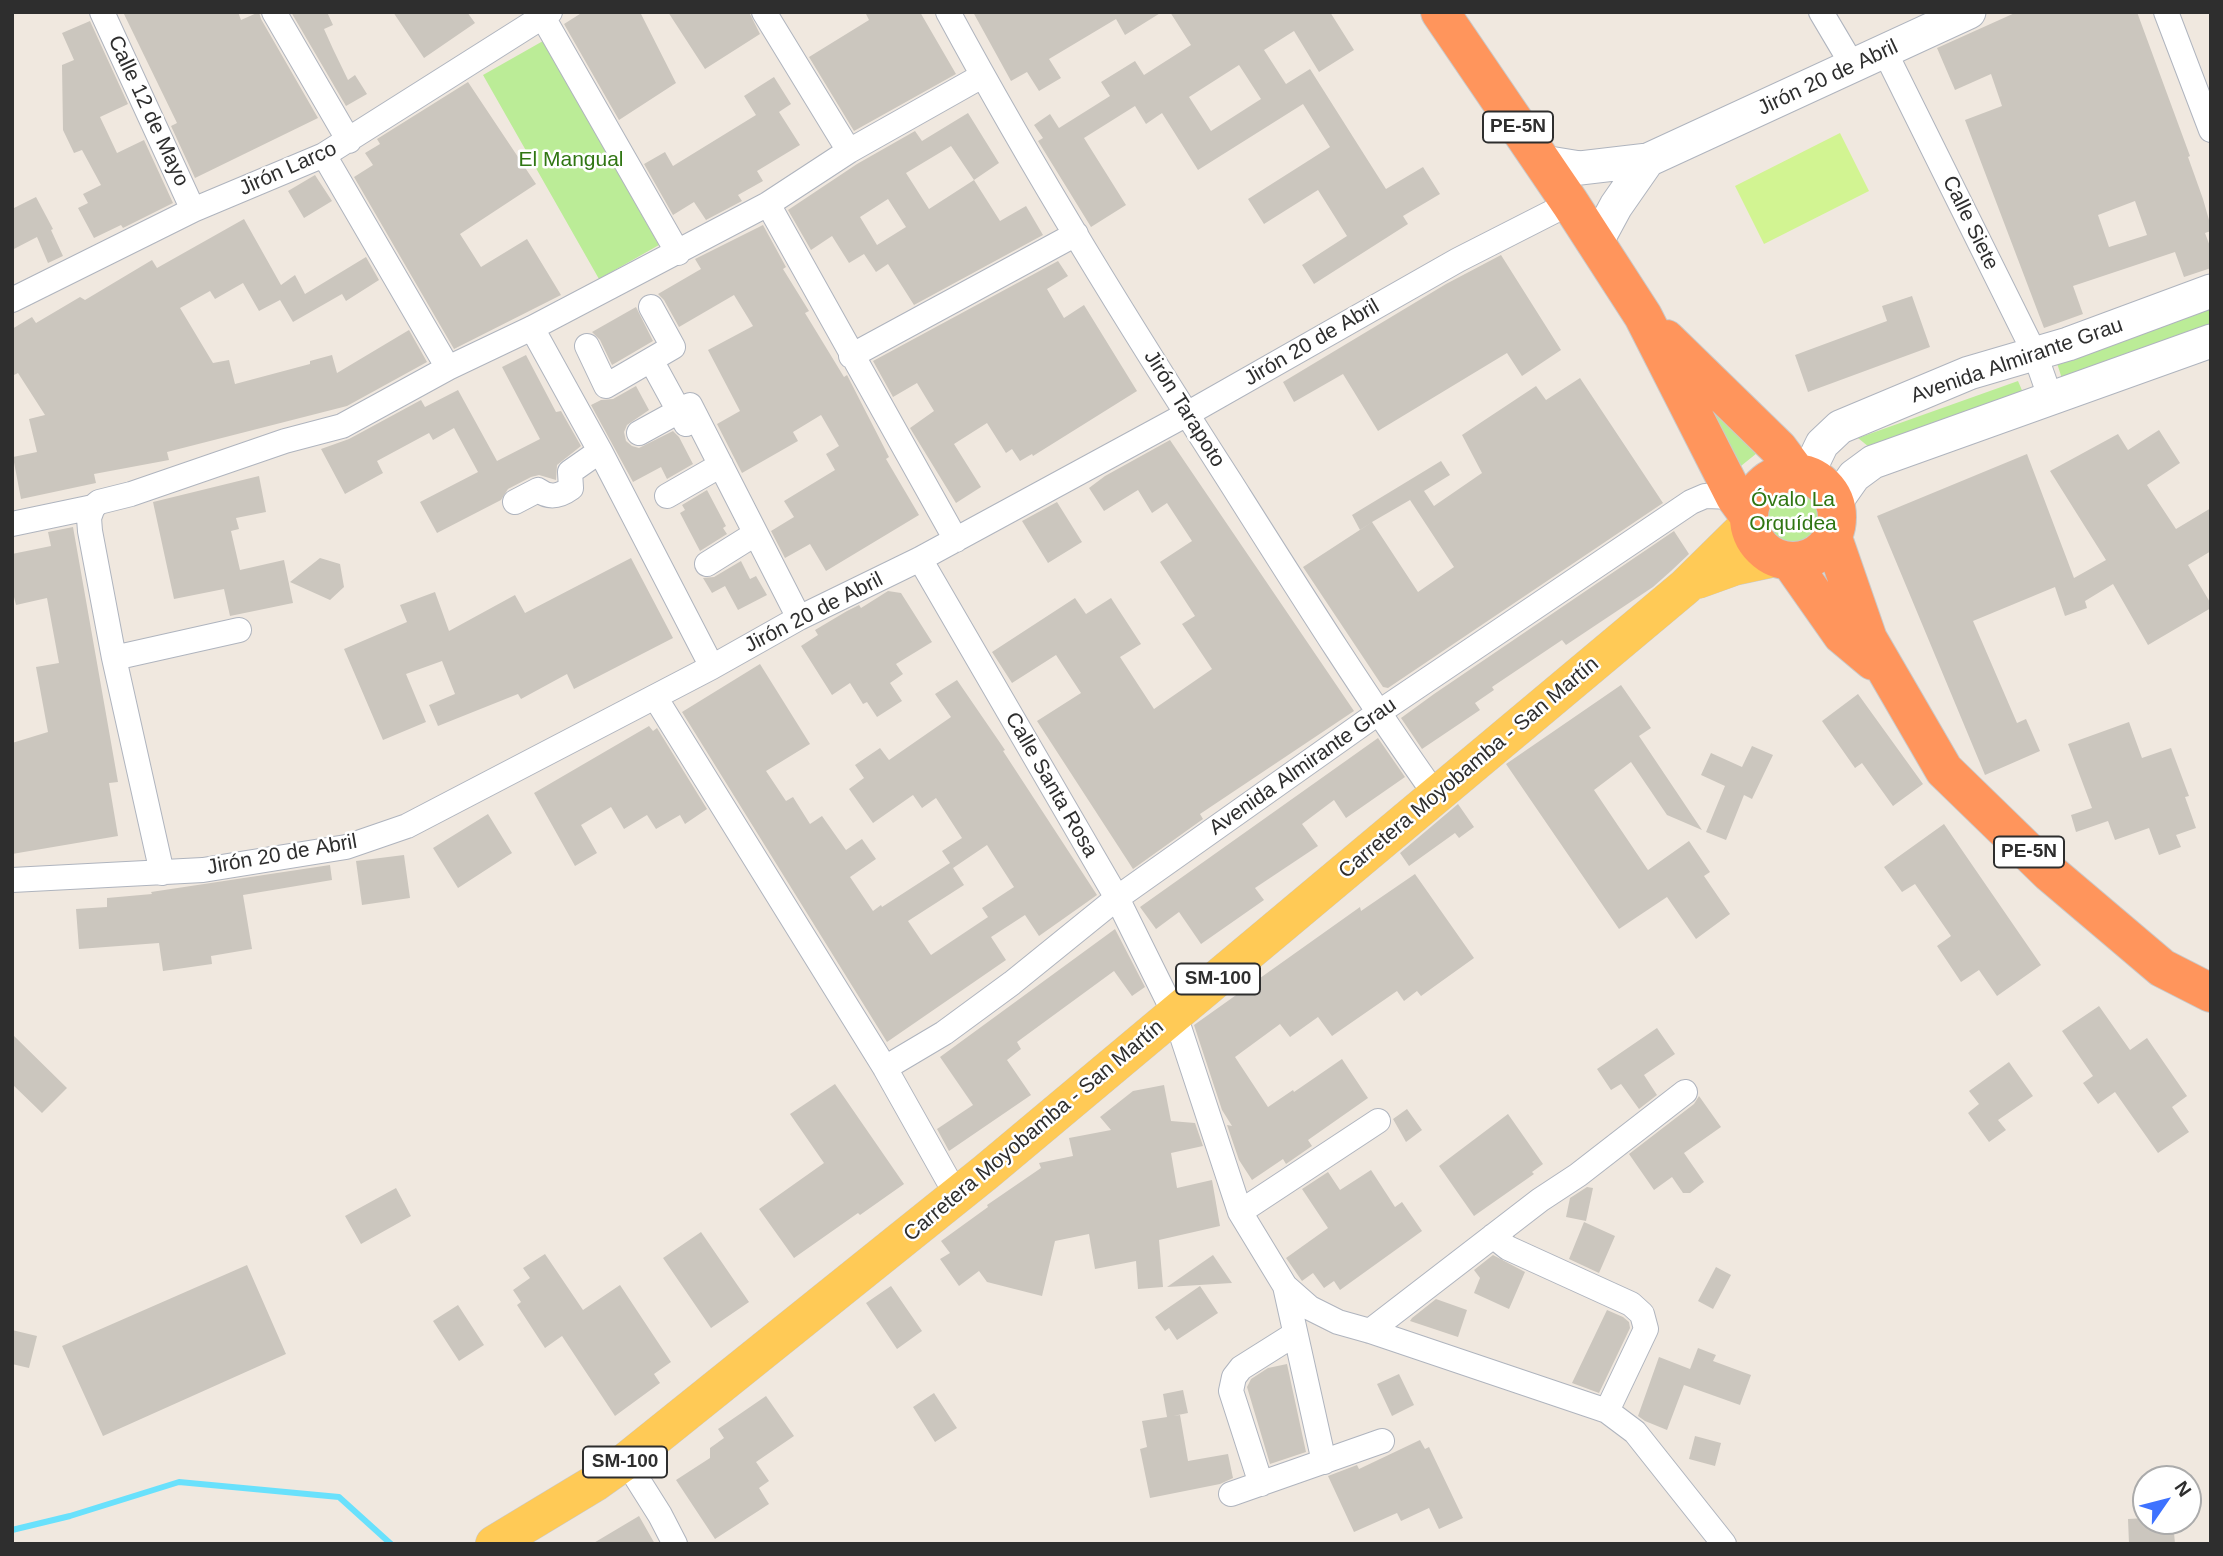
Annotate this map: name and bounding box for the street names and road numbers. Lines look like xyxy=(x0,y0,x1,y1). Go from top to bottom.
street label: Calle 12 de Mayo xyxy=(102,32,194,190)
street label: Jirón 20 de Abril xyxy=(1754,35,1902,121)
road number: PE-5N xyxy=(1483,111,1553,142)
street label: Jirón Larco xyxy=(235,136,341,202)
street label: Calle Siete xyxy=(1936,172,2004,274)
street label: Jirón 20 de Abril xyxy=(1240,294,1384,392)
street label: Avenida Almirante Grau xyxy=(1908,313,2126,409)
street label: Jirón Tarapoto xyxy=(1138,346,1230,472)
street label: Jirón 20 de Abril xyxy=(741,567,887,659)
street label: Carretera Moyobamba - San Martín xyxy=(1334,652,1604,884)
street label: Avenida Almirante Grau xyxy=(1205,693,1401,841)
street label: Calle Santa Rosa xyxy=(999,708,1103,862)
street label: Jirón 20 de Abril xyxy=(205,829,359,881)
road number: PE-5N xyxy=(1994,836,2064,867)
road number: SM-100 xyxy=(1176,964,1260,995)
street label: Carretera Moyobamba - San Martín xyxy=(899,1015,1169,1247)
road number: SM-100 xyxy=(583,1446,667,1478)

